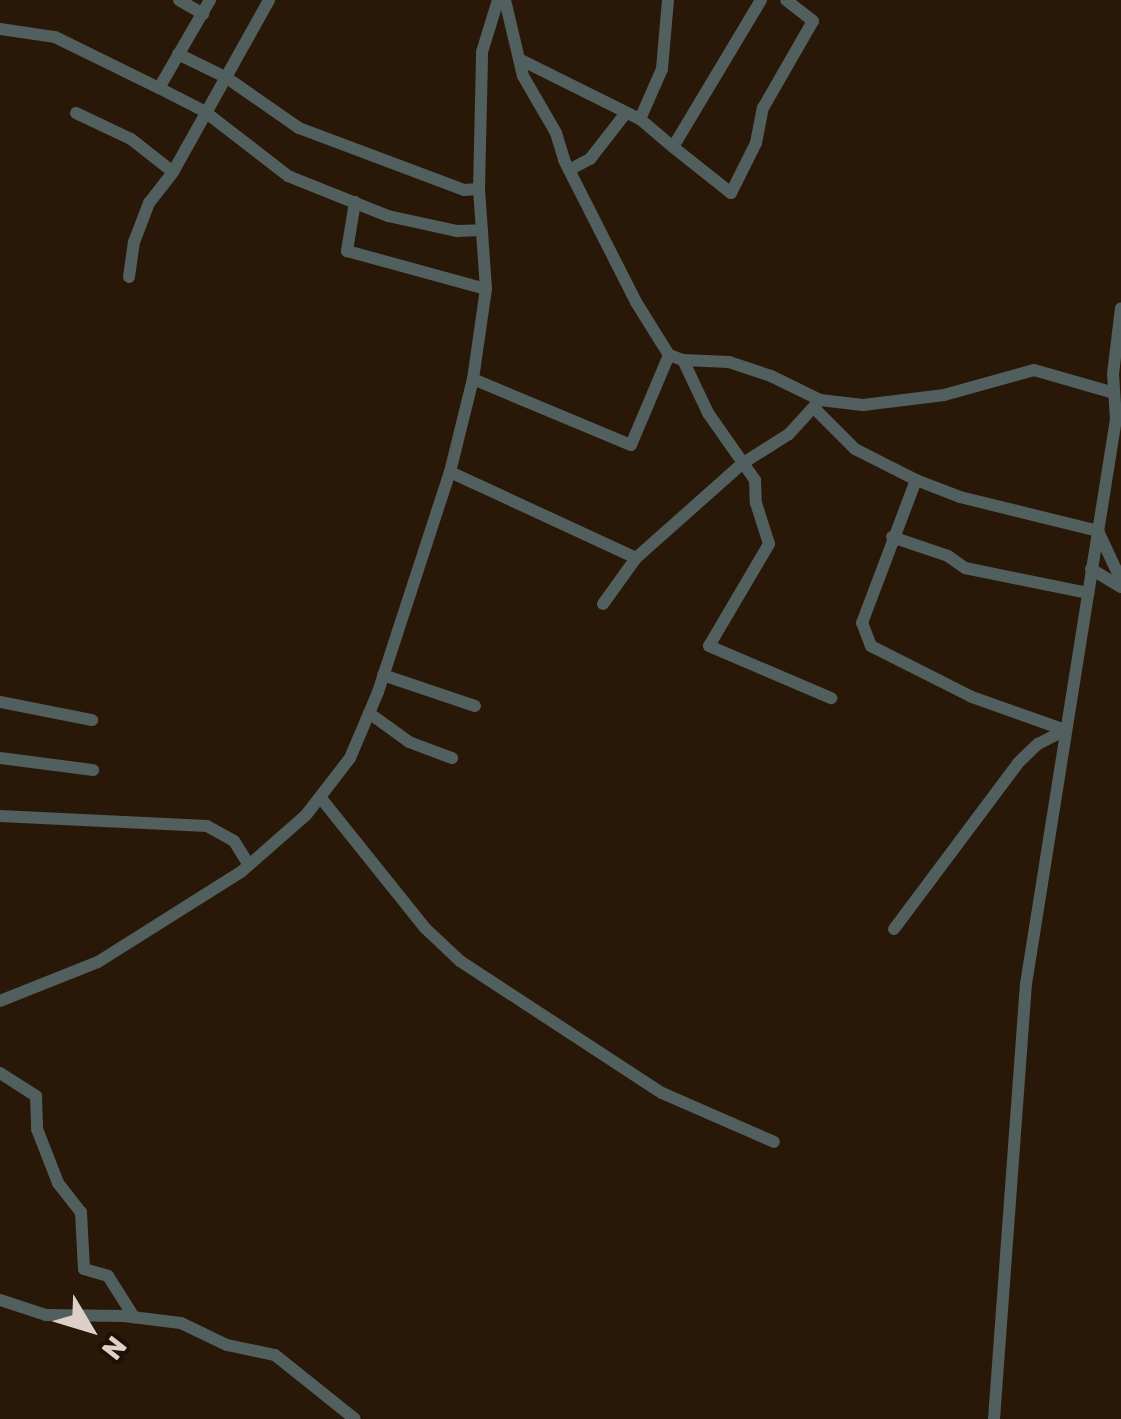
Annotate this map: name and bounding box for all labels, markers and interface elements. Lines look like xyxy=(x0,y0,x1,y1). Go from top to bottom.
north arrow xyxy=(40,1279,140,1379)
text: N xyxy=(95,1330,133,1366)

